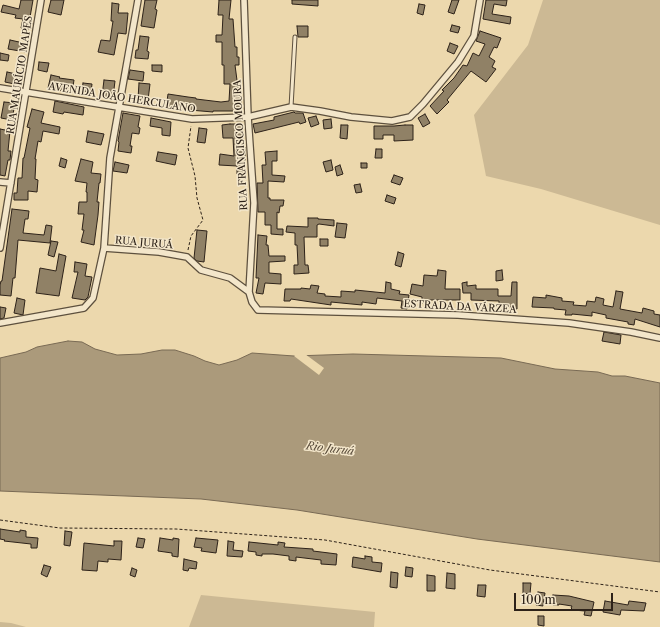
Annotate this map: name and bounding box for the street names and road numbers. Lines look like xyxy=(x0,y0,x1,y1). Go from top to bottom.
street label: RUA MAURÍCIO MAPES xyxy=(5,15,35,135)
street label: RUA FRANCISCO MOURA xyxy=(232,79,250,211)
street label: AVENIDA JOÃO HERCULANO xyxy=(48,80,196,116)
street label: RUA JURUÁ xyxy=(115,234,173,252)
street label: ESTRADA DA VÁRZEA xyxy=(403,298,517,316)

